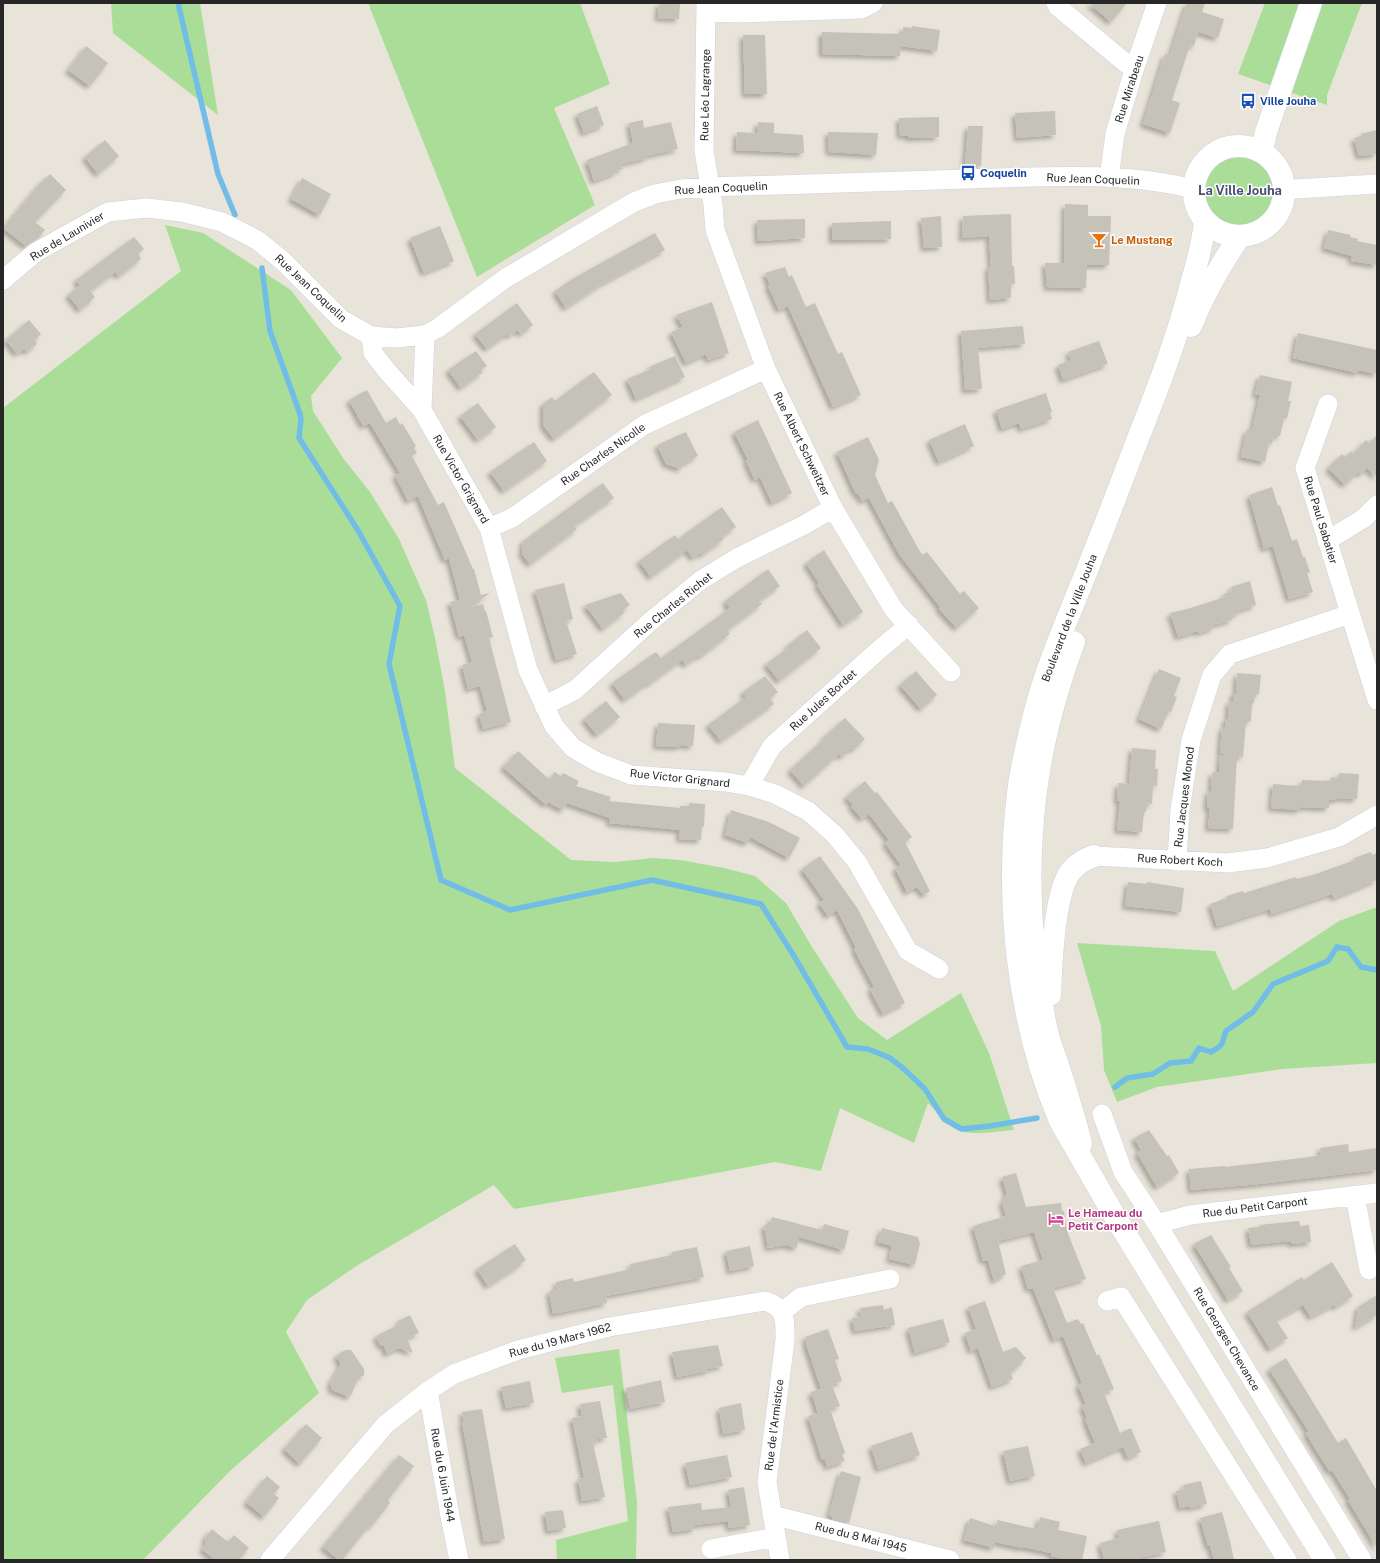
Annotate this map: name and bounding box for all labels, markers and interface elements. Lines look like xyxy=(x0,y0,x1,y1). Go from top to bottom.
street label: Rue Léo Lagrange xyxy=(698,49,712,141)
street label: Rue Mirabeau xyxy=(1112,54,1146,124)
bus stop icon: Ville Jouha xyxy=(1239,92,1257,110)
place label: Ville Jouha xyxy=(1260,95,1316,107)
bus stop icon: Coquelin xyxy=(959,164,977,182)
place label: Coquelin xyxy=(980,167,1027,179)
street label: Rue Jean Coquelin xyxy=(1046,171,1140,187)
street label: Rue Jean Coquelin xyxy=(674,180,768,196)
district label: La Ville Jouha xyxy=(1198,183,1282,198)
street label: Rue de Launivier xyxy=(28,209,106,263)
bar icon: Le Mustang xyxy=(1090,231,1108,249)
place label: Le Mustang xyxy=(1111,234,1173,246)
street label: Rue Jean Coquelin xyxy=(273,252,349,324)
street label: Rue Albert Schweitzer xyxy=(772,390,832,498)
street label: Rue Charles Nicolle xyxy=(559,420,647,488)
street label: Rue Victor Grignard xyxy=(431,432,491,526)
street label: Rue Paul Sabatier xyxy=(1302,475,1340,565)
street label: Boulevard de la Ville Jouha xyxy=(1039,552,1099,684)
street label: Rue Charles Richet xyxy=(632,570,714,640)
street label: Rue Jules Bordet xyxy=(787,667,859,733)
street label: Rue Jacques Monod xyxy=(1172,746,1196,848)
street label: Rue Victor Grignard xyxy=(629,767,731,789)
street label: Rue Robert Koch xyxy=(1137,852,1223,868)
street label: Rue du Petit Carpont xyxy=(1202,1195,1308,1219)
place label: Le Hameau du Petit Carpont xyxy=(1068,1207,1142,1232)
hotel icon: Le Hameau du Petit Carpont xyxy=(1047,1210,1065,1228)
street label: Rue Georges Chevance xyxy=(1191,1285,1263,1393)
street label: Rue du 19 Mars 1962 xyxy=(508,1321,613,1359)
street label: Rue de l'Armistice xyxy=(762,1378,786,1472)
street label: Rue du 6 Juin 1944 xyxy=(429,1427,457,1523)
street label: Rue du 8 Mai 1945 xyxy=(814,1520,908,1554)

